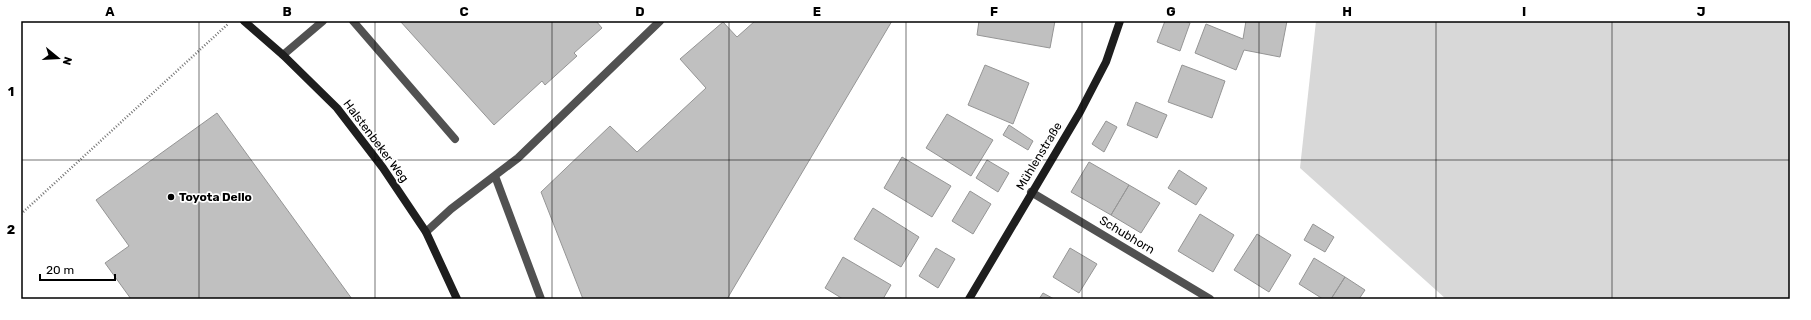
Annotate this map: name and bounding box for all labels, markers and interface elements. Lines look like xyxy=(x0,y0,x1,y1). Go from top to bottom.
text: A xyxy=(105,4,115,19)
text: B xyxy=(282,4,292,19)
text: C xyxy=(459,4,469,19)
text: D xyxy=(635,4,645,19)
text: E xyxy=(813,4,821,19)
text: F xyxy=(990,4,998,19)
text: G xyxy=(1166,4,1176,19)
text: H xyxy=(1342,4,1352,19)
text: I xyxy=(1522,4,1526,19)
text: J xyxy=(1697,4,1705,19)
north arrow xyxy=(38,38,78,78)
text: N xyxy=(60,55,74,67)
text: 1 xyxy=(8,84,14,99)
street label: Halstenbeker Weg xyxy=(340,97,412,185)
street label: Mühlenstraße xyxy=(1013,119,1065,192)
place label: Toyota Dello xyxy=(179,190,252,204)
marker: Toyota Dello xyxy=(166,192,176,202)
street label: Schubhorn xyxy=(1097,213,1157,257)
text: 2 xyxy=(7,222,15,237)
scale bar xyxy=(40,256,115,282)
text: 20 m xyxy=(46,263,74,277)

